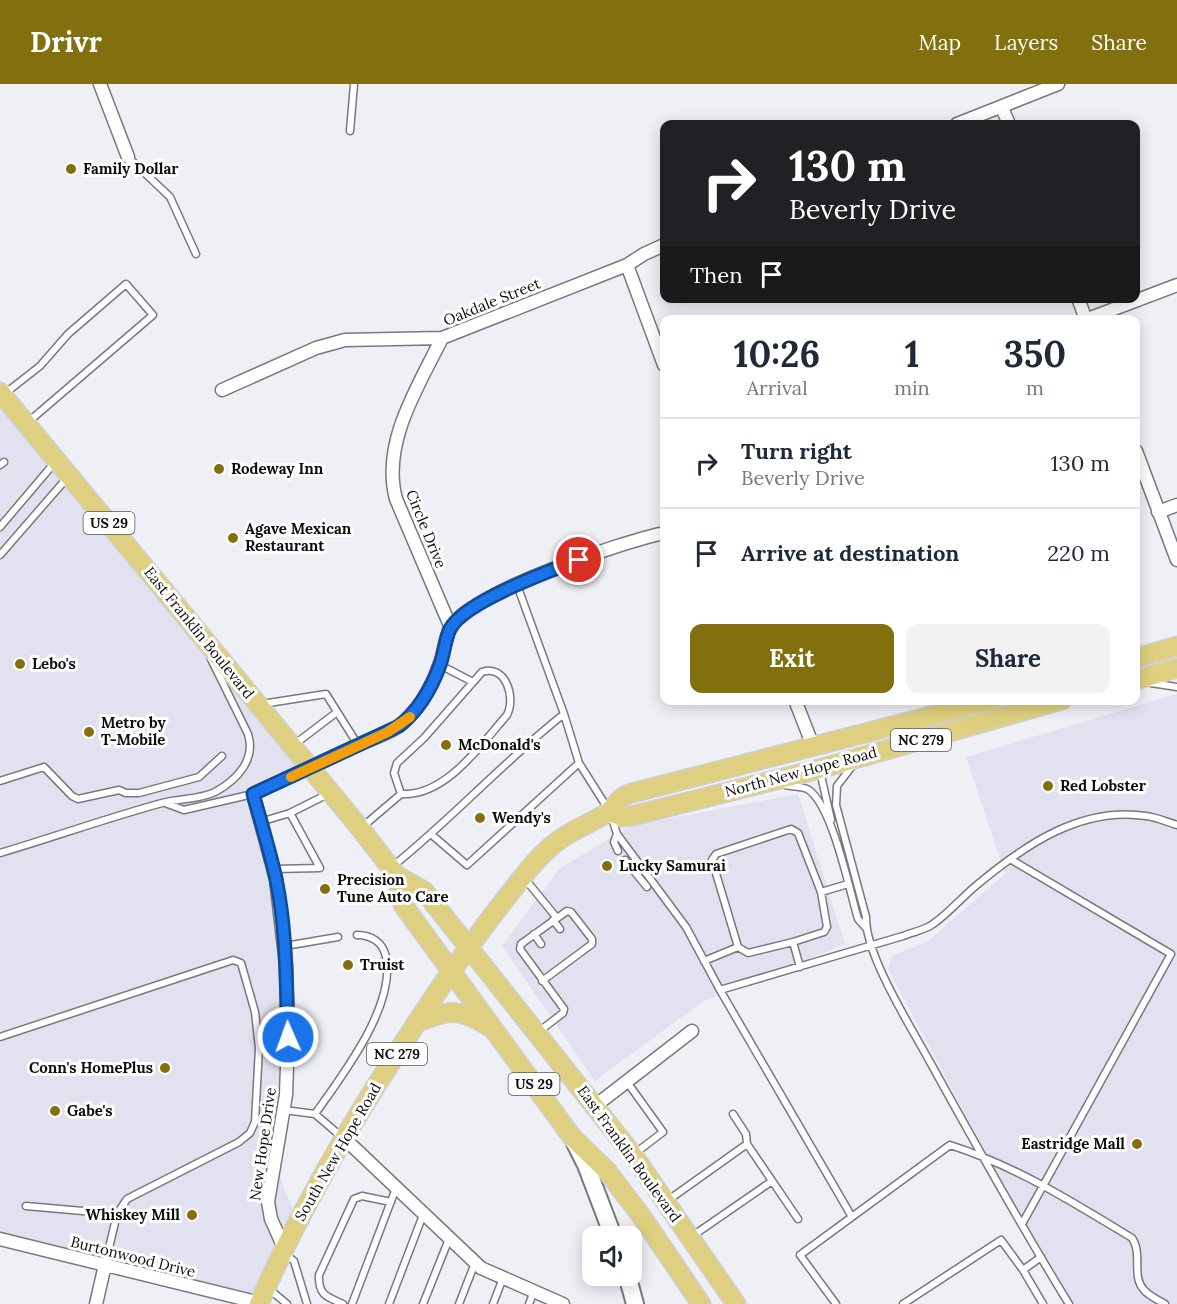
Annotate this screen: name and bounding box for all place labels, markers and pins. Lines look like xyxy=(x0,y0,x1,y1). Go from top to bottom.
place label: Family Dollar xyxy=(83,159,179,178)
marker: Family Dollar xyxy=(64,162,78,176)
place label: Rodeway Inn xyxy=(231,459,324,478)
marker: Rodeway Inn xyxy=(212,462,226,476)
place label: Agave Mexican Restaurant xyxy=(245,519,352,555)
marker: Agave Mexican Restaurant xyxy=(226,531,240,545)
pin xyxy=(553,534,604,585)
place label: Lebo's xyxy=(32,654,76,673)
marker: Lebo's xyxy=(13,657,27,671)
place label: Metro by T-Mobile xyxy=(101,713,167,749)
marker: Metro by T-Mobile xyxy=(82,725,96,739)
place label: McDonald's xyxy=(458,735,541,754)
marker: McDonald's xyxy=(439,738,453,752)
place label: Red Lobster xyxy=(1060,776,1147,795)
marker: Red Lobster xyxy=(1041,779,1055,793)
place label: Wendy's xyxy=(492,808,551,827)
marker: Wendy's xyxy=(473,811,487,825)
place label: Lucky Samurai xyxy=(619,856,726,875)
marker: Lucky Samurai xyxy=(600,859,614,873)
place label: Precision Tune Auto Care xyxy=(337,870,448,906)
marker: Precision Tune Auto Care xyxy=(318,882,332,896)
place label: Truist xyxy=(360,955,405,974)
marker: Truist xyxy=(341,958,355,972)
place label: Conn's HomePlus xyxy=(29,1058,153,1077)
marker: Conn's HomePlus xyxy=(158,1061,172,1075)
place label: Gabe's xyxy=(67,1101,112,1120)
marker: Gabe's xyxy=(48,1104,62,1118)
place label: Eastridge Mall xyxy=(1021,1134,1125,1153)
marker: Eastridge Mall xyxy=(1130,1137,1144,1151)
place label: Whiskey Mill xyxy=(85,1205,180,1224)
marker: Whiskey Mill xyxy=(185,1208,199,1222)

